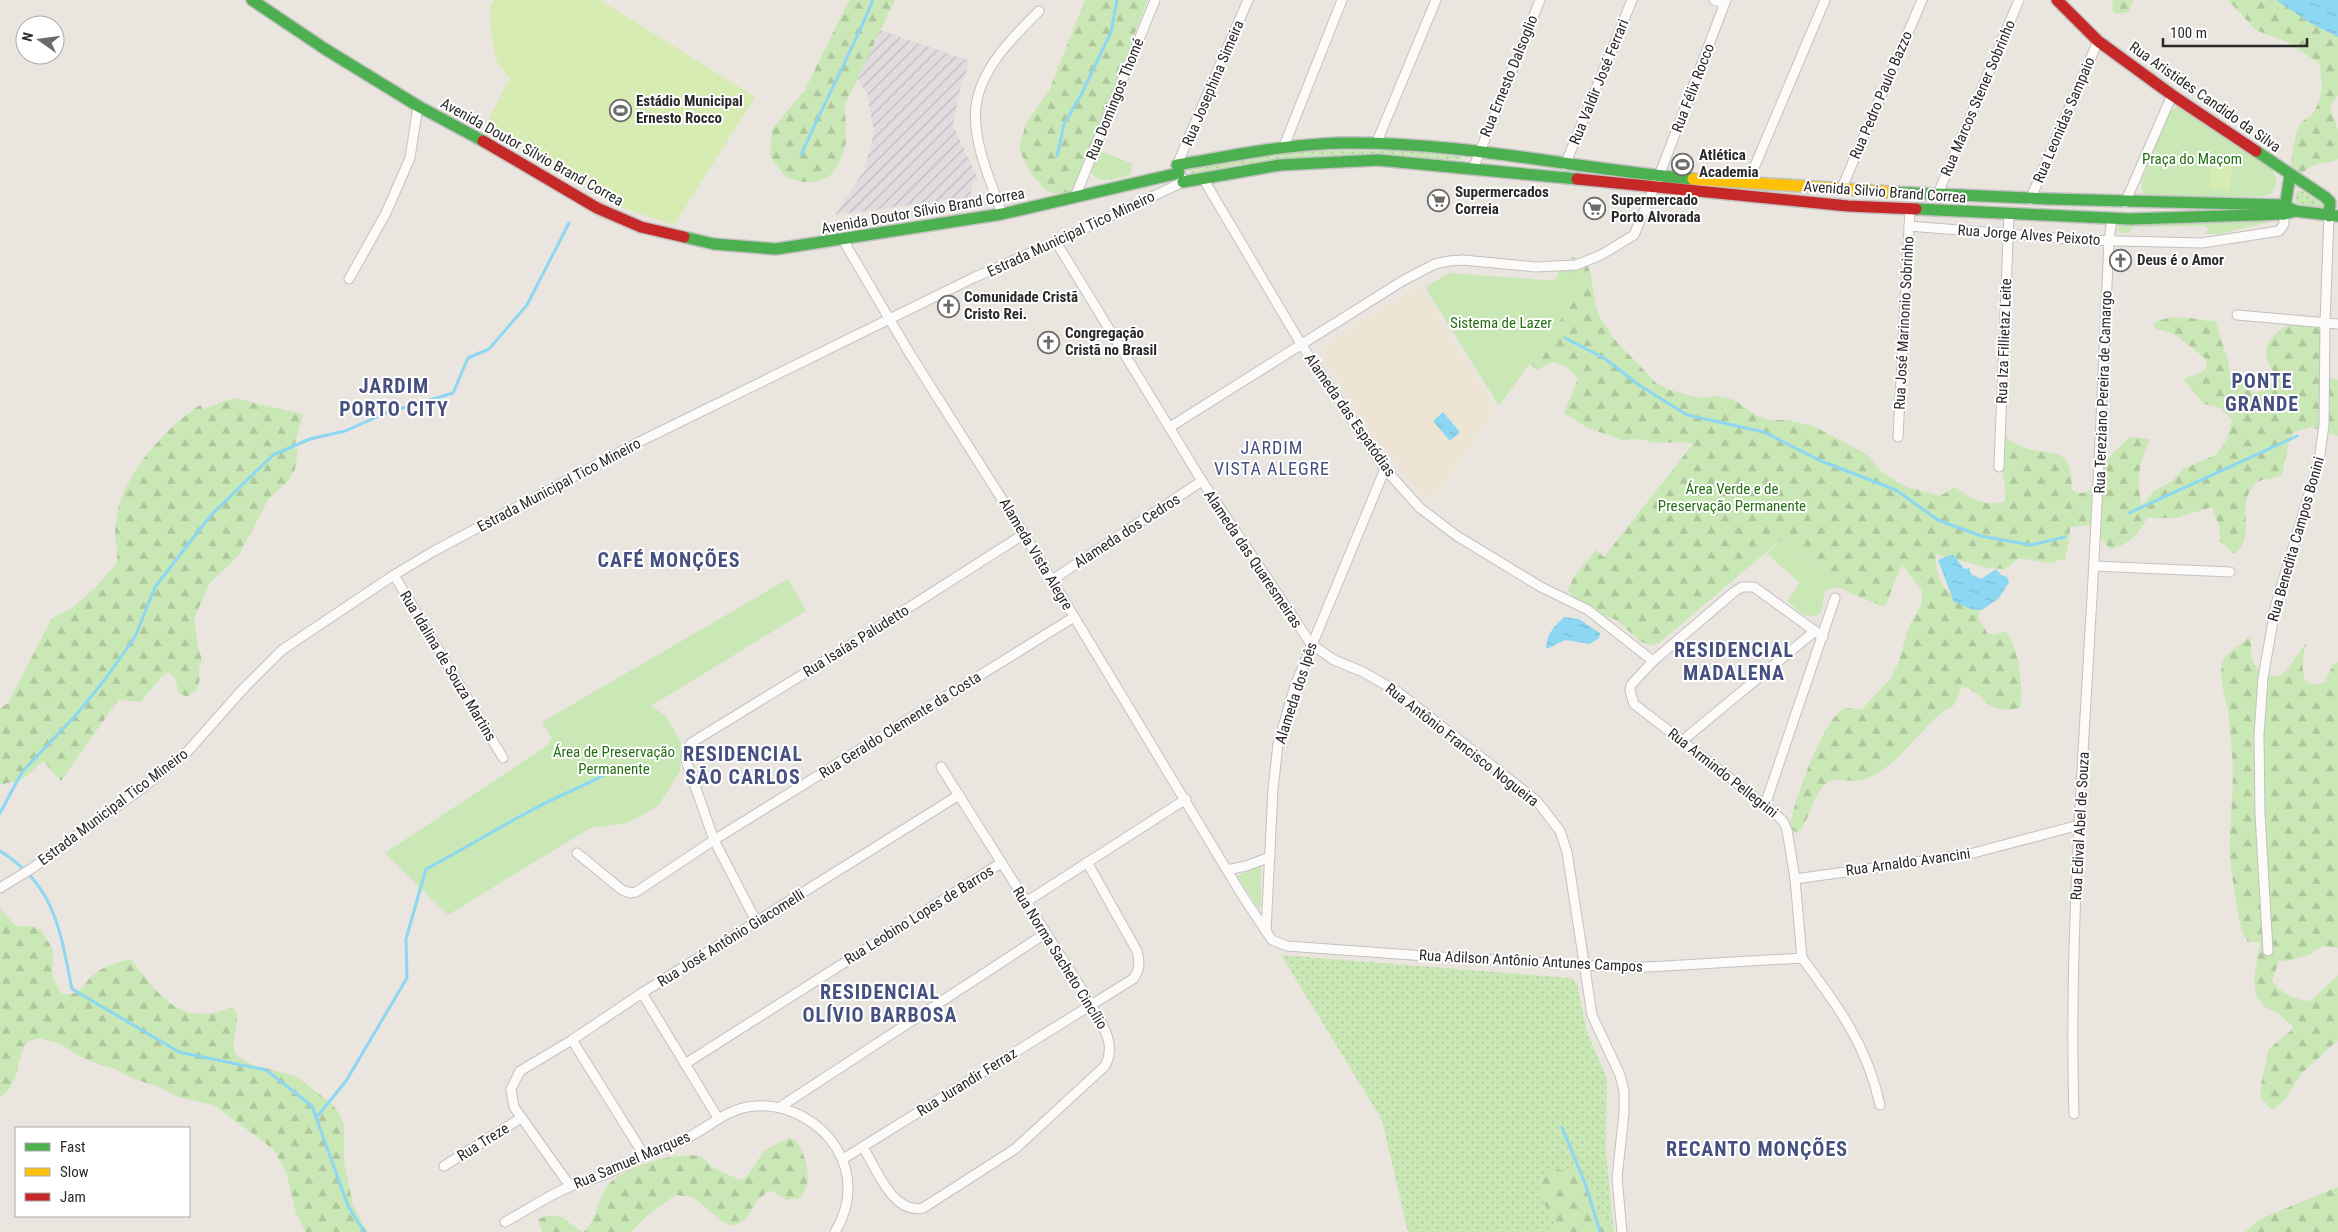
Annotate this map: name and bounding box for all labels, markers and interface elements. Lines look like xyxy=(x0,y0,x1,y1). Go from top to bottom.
street label: Rua Ernesto Dalsoglio xyxy=(1476,13,1542,139)
north arrow xyxy=(15,15,65,65)
scale bar xyxy=(2163,15,2307,47)
street label: Rua Josephina Simeira xyxy=(1178,17,1248,149)
street label: Rua Valdir José Ferrari xyxy=(1566,17,1632,147)
street label: Rua Marcos Stener Sobrinho xyxy=(1937,17,2019,179)
text: 100 m xyxy=(2170,24,2207,42)
street label: Rua Pedro Paulo Bazzo xyxy=(1846,28,1916,162)
text: N xyxy=(19,31,36,43)
street label: Rua Domingos Thomé xyxy=(1082,35,1148,163)
street label: Rua Aristides Candido da Silva xyxy=(2126,38,2284,156)
street label: Rua Félix Rocco xyxy=(1668,41,1718,135)
street label: Rua Leonidas Sampaio xyxy=(2029,54,2099,186)
place label: Estádio Municipal Ernesto Rocco xyxy=(636,92,743,127)
street label: Avenida Doutor Sílvio Brand Correa xyxy=(437,94,627,210)
sports icon: Estádio Municipal Ernesto Rocco xyxy=(608,98,632,122)
place label: Atlética Academia xyxy=(1699,146,1759,181)
park label: Praça do Maçom xyxy=(2142,150,2242,168)
sports icon: Atlética Academia xyxy=(1671,152,1695,176)
street label: Avenida Silvio Brand Correa xyxy=(1803,177,1967,207)
place label: Supermercados Correia xyxy=(1455,183,1549,218)
street label: Avenida Doutor Sílvio Brand Correa xyxy=(820,184,1026,238)
street label: Estrada Municipal Tico Mineiro xyxy=(984,187,1158,281)
supermarket icon: Supermercados Correia xyxy=(1427,189,1451,213)
place label: Supermercado Porto Alvorada xyxy=(1611,191,1701,226)
supermarket icon: Supermercado Porto Alvorada xyxy=(1583,197,1607,221)
street label: Rua Jorge Alves Peixoto xyxy=(1957,221,2101,249)
street label: Rua José Marinonio Sobrinho xyxy=(1890,236,1918,410)
church icon: Deus é o Amor xyxy=(2109,248,2133,272)
place label: Deus é o Amor xyxy=(2137,251,2224,269)
street label: Rua Iza Fillietaz Leite xyxy=(1993,278,2015,404)
place label: Comunidade Cristã Cristo Rei. xyxy=(964,288,1078,323)
street label: Rua Tereziano Pereira de Camargo xyxy=(2090,290,2116,494)
church icon: Comunidade Cristã Cristo Rei. xyxy=(936,294,960,318)
park label: Sistema de Lazer xyxy=(1450,314,1552,332)
place label: Congregação Cristã no Brasil xyxy=(1065,324,1157,359)
church icon: Congregação Cristã no Brasil xyxy=(1037,330,1061,354)
street label: Alameda das Espatódias xyxy=(1301,350,1399,480)
district label: PONTE GRANDE xyxy=(2225,369,2299,416)
district label: JARDIM PORTO CITY xyxy=(339,374,449,421)
street label: Estrada Municipal Tico Mineiro xyxy=(474,434,644,536)
district label: JARDIM VISTA ALEGRE xyxy=(1214,437,1330,479)
street label: Rua Benedita Campos Bonini xyxy=(2264,455,2328,623)
park label: Área Verde e de Preservação Permanente xyxy=(1658,480,1806,515)
street label: Alameda das Quaresmeiras xyxy=(1200,487,1306,631)
street label: Alameda dos Cedros xyxy=(1071,490,1183,572)
street label: Alameda Vista Alegre xyxy=(995,495,1077,613)
district label: CAFÉ MONÇÕES xyxy=(598,548,740,572)
street label: Rua Idalina de Souza Martins xyxy=(396,588,500,745)
street label: Rua Isaías Paludetto xyxy=(800,601,912,681)
district label: RESIDENCIAL MADALENA xyxy=(1674,638,1794,685)
street label: Alameda dos Ipês xyxy=(1271,640,1321,746)
street label: Rua Geraldo Clemente da Costa xyxy=(816,668,984,782)
street label: Rua Antônio Francisco Nogueira xyxy=(1382,680,1542,810)
street label: Rua Armindo Pellegrini xyxy=(1664,724,1782,822)
district label: RESIDENCIAL SÃO CARLOS xyxy=(683,742,803,789)
park label: Área de Preservação Permanente xyxy=(553,743,675,778)
street label: Estrada Municipal Tico Mineiro xyxy=(35,745,191,869)
street label: Rua Edival Abel de Souza xyxy=(2067,751,2093,901)
street label: Rua Arnaldo Avancini xyxy=(1845,844,1971,880)
street label: Rua Leobino Lopes de Barros xyxy=(841,862,997,968)
street label: Rua Norma Sacheto Cincílio xyxy=(1009,883,1111,1033)
street label: Rua José Antônio Giacomelli xyxy=(654,885,808,991)
street label: Rua Adilson Antônio Antunes Campos xyxy=(1419,946,1644,976)
district label: RESIDENCIAL OLÍVIO BARBOSA xyxy=(803,980,957,1027)
street label: Rua Jurandir Ferraz xyxy=(914,1044,1020,1120)
street label: Rua Treze xyxy=(454,1119,512,1165)
legend xyxy=(15,1127,190,1217)
street label: Rua Samuel Marques xyxy=(571,1127,693,1193)
district label: RECANTO MONÇÕES xyxy=(1666,1137,1848,1161)
text: Fast xyxy=(60,1138,85,1156)
text: Slow xyxy=(60,1163,89,1181)
text: Jam xyxy=(60,1188,86,1206)

